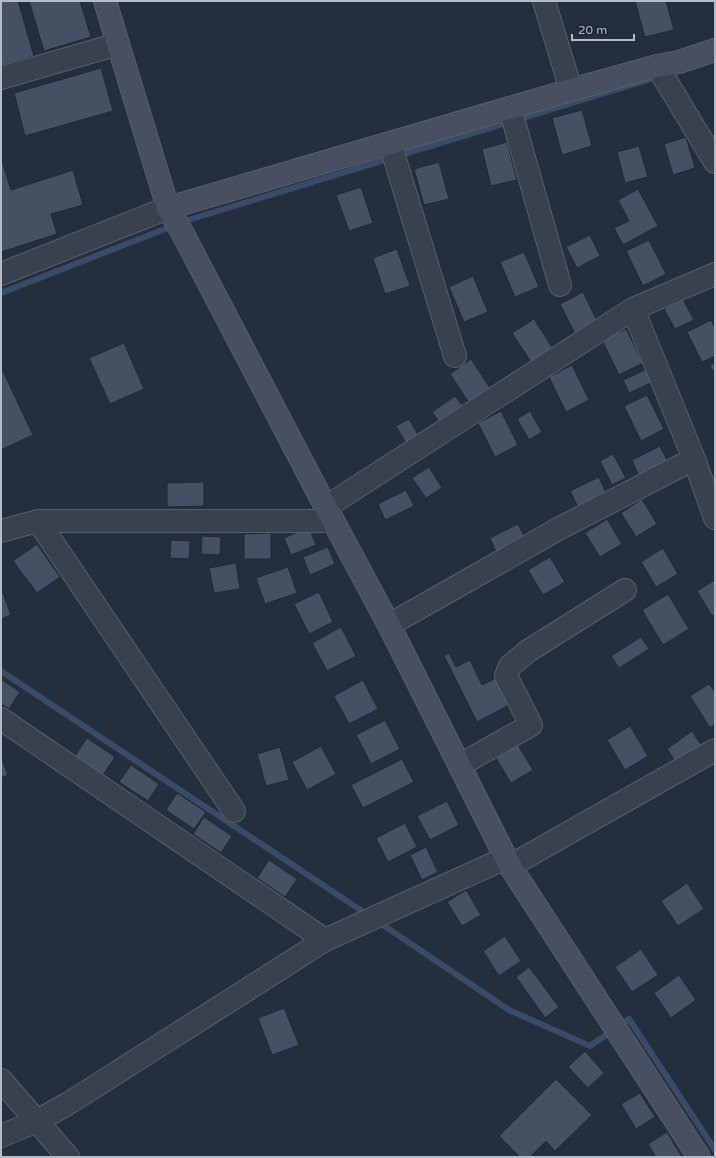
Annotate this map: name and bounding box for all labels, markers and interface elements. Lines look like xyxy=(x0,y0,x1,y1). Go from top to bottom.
scale bar xyxy=(572,16,634,42)
text: 20 m xyxy=(578,23,607,37)

